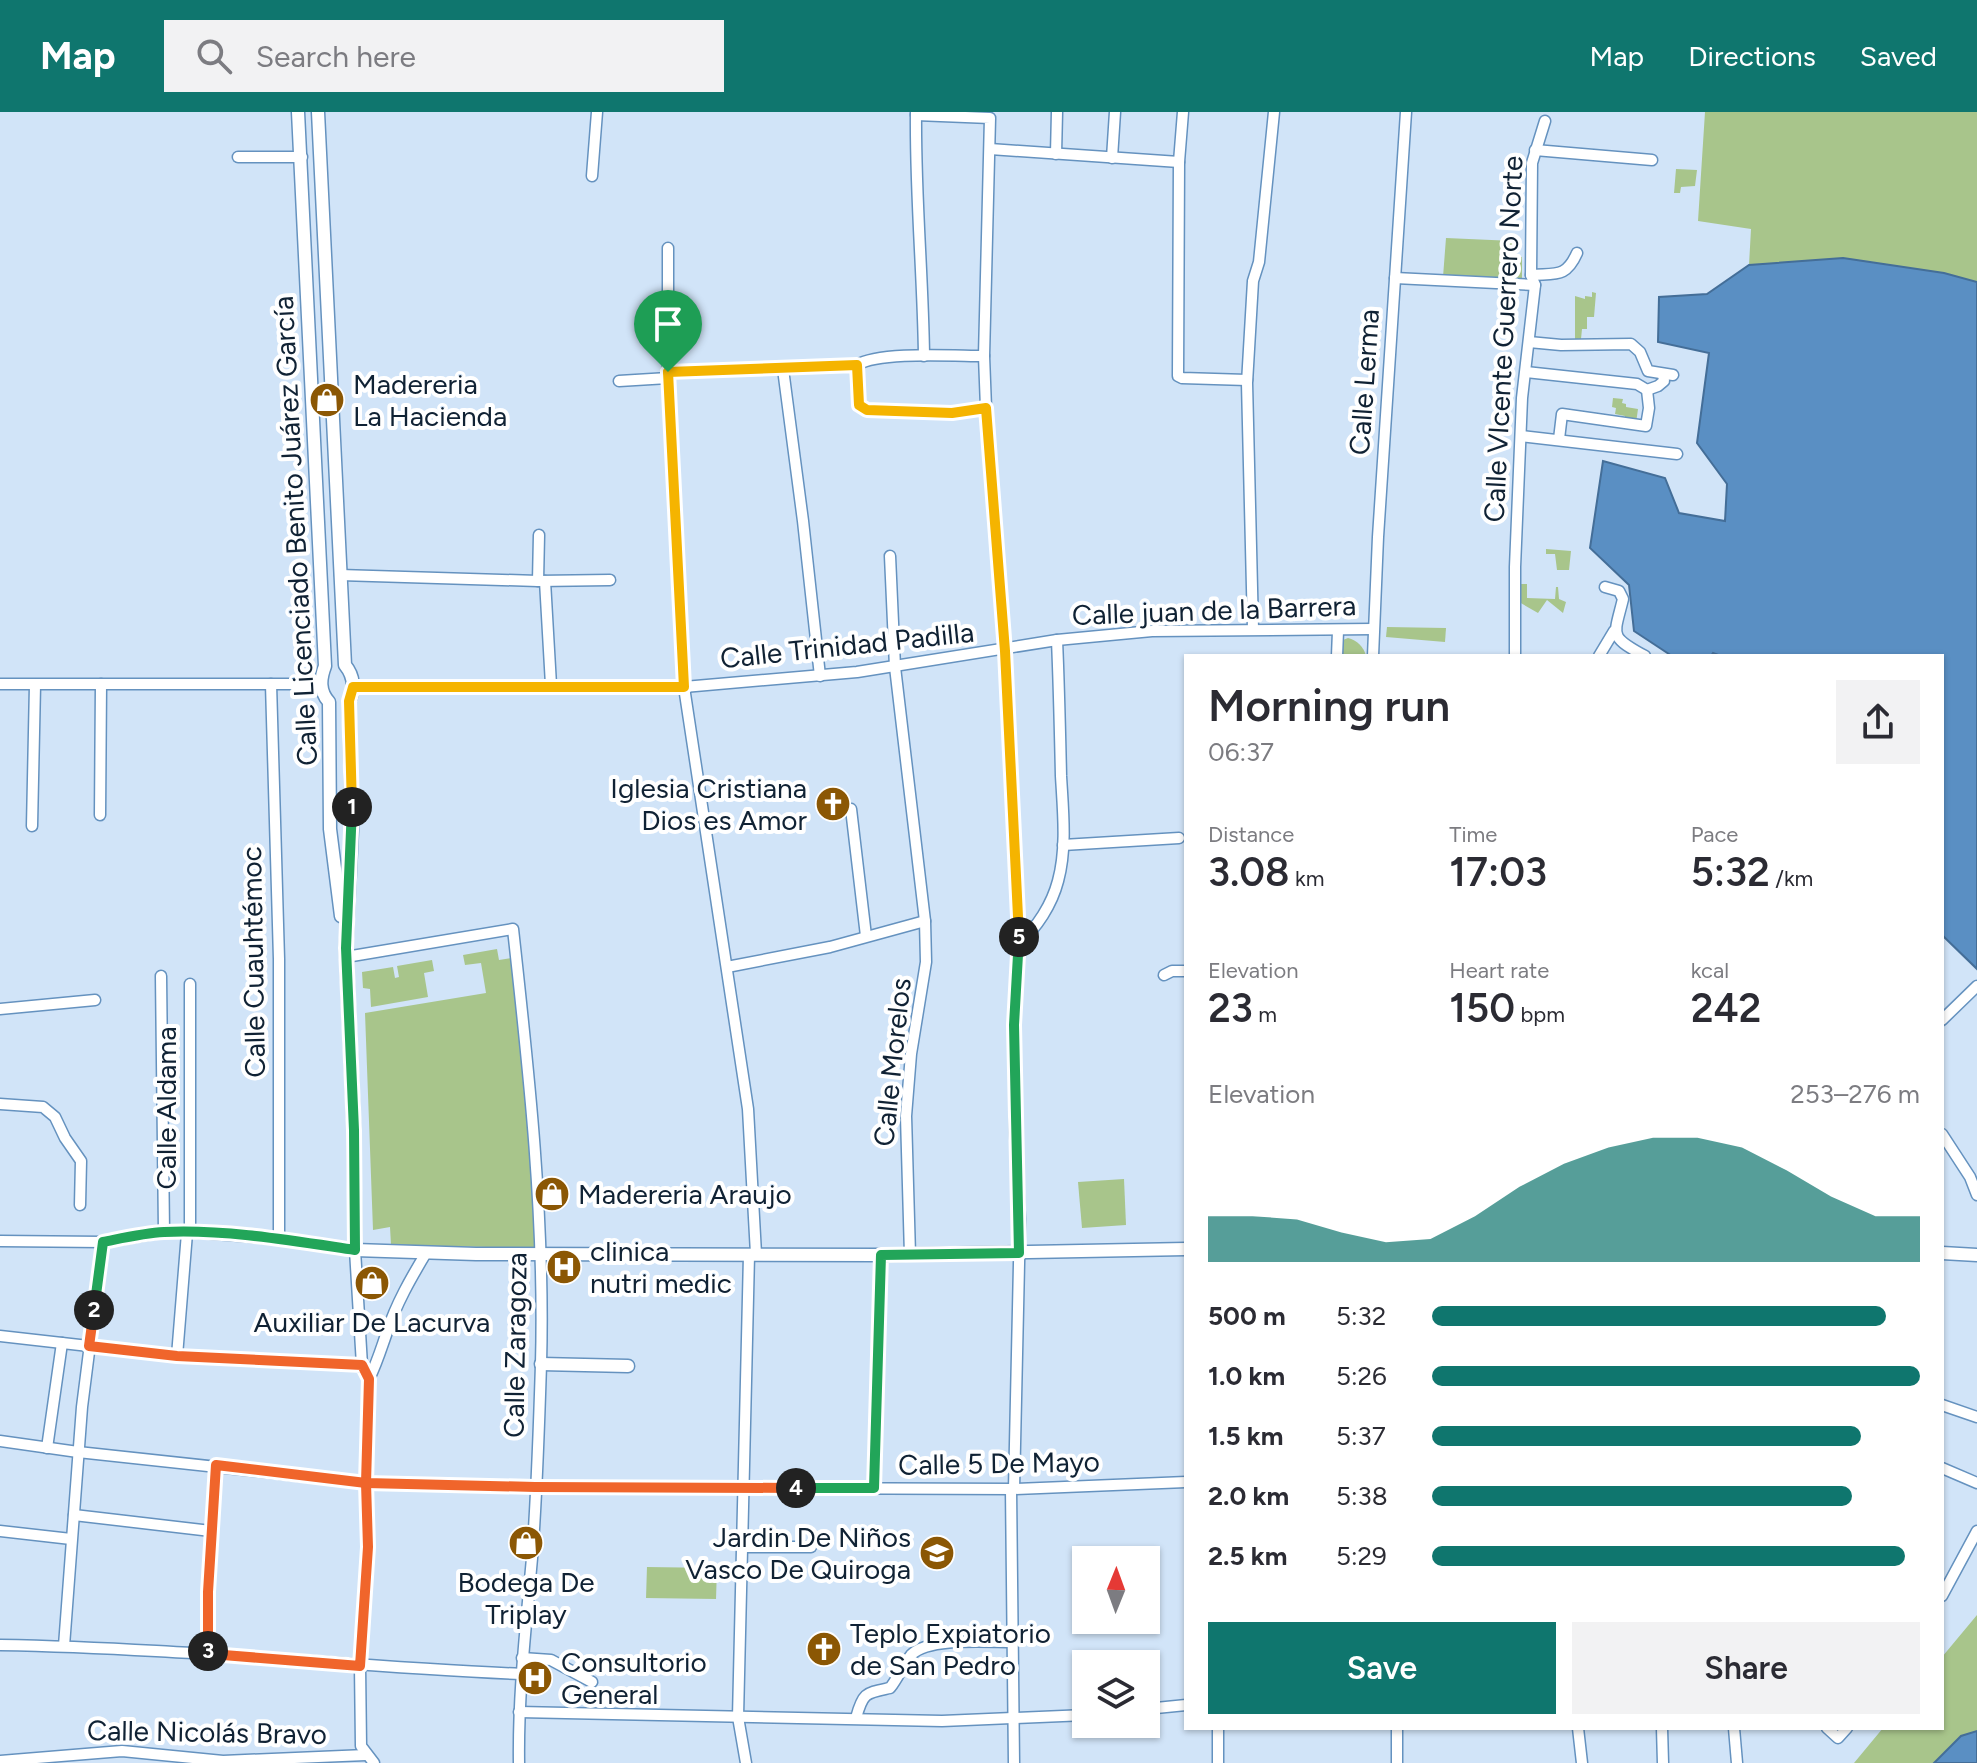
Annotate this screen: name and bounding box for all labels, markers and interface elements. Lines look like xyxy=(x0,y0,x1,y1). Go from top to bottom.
search box xyxy=(164,20,724,92)
text: Map xyxy=(40,33,116,79)
icon: search xyxy=(192,34,236,78)
text: Search here xyxy=(256,38,416,75)
text: Map xyxy=(1590,39,1644,73)
text: Directions xyxy=(1688,39,1816,73)
text: Saved xyxy=(1860,39,1937,73)
street label: Calle VIcente Guerrero Norte xyxy=(1476,155,1530,523)
pin xyxy=(634,290,702,372)
street label: Calle Licenciado Benito Juárez García xyxy=(266,295,324,767)
icon: arrive xyxy=(646,302,690,346)
street label: Calle Lerma xyxy=(1342,308,1386,456)
place label: Madereria La Hacienda xyxy=(353,367,507,433)
shop icon: Madereria La Hacienda xyxy=(308,381,346,419)
street label: Calle juan de la Barrera xyxy=(1071,588,1357,632)
street label: Calle Trinidad Padilla xyxy=(718,615,976,675)
text: Morning run xyxy=(1208,679,1450,732)
button: share xyxy=(1836,680,1920,764)
text: 06:37 xyxy=(1208,736,1274,768)
place label: Iglesia Cristiana Dios es Amor xyxy=(610,771,808,837)
church icon: Iglesia Cristiana Dios es Amor xyxy=(814,785,852,823)
pin: 1 xyxy=(332,787,372,827)
text: 1 xyxy=(347,793,357,820)
text: Distance xyxy=(1208,821,1294,848)
text: Time xyxy=(1449,821,1497,848)
text: Pace xyxy=(1691,821,1738,848)
street label: Calle Cuauhtémoc xyxy=(234,846,272,1078)
text: 3.08 xyxy=(1208,848,1290,896)
text: 17:03 xyxy=(1449,848,1547,896)
text: 5:32 xyxy=(1691,848,1770,896)
text: km xyxy=(1290,865,1324,892)
text: /km xyxy=(1770,865,1813,892)
pin: 5 xyxy=(999,917,1039,957)
text: 5 xyxy=(1013,923,1025,950)
text: Elevation xyxy=(1208,957,1298,984)
text: Heart rate xyxy=(1449,957,1549,984)
text: kcal xyxy=(1691,957,1729,984)
street label: Calle Morelos xyxy=(866,976,918,1148)
text: 23 xyxy=(1208,984,1253,1032)
text: 150 xyxy=(1449,984,1515,1032)
text: 242 xyxy=(1691,984,1761,1032)
text: m xyxy=(1253,1001,1277,1028)
text: bpm xyxy=(1515,1001,1565,1028)
street label: Calle Aldama xyxy=(149,1027,183,1189)
text: Elevation xyxy=(1208,1078,1315,1110)
text: 253–276 m xyxy=(1790,1078,1920,1110)
shop icon: Madereria Araujo xyxy=(533,1175,571,1213)
place label: Madereria Araujo xyxy=(578,1177,792,1211)
place label: clinica nutri medic xyxy=(590,1234,732,1300)
hospital icon: clinica nutri medic xyxy=(545,1248,583,1286)
street label: Calle Zaragoza xyxy=(496,1252,534,1438)
shop icon: Auxiliar De Lacurva xyxy=(353,1264,391,1302)
pin: 2 xyxy=(74,1290,114,1330)
text: 2 xyxy=(88,1296,100,1323)
text: 500 m xyxy=(1208,1300,1286,1332)
text: 5:32 xyxy=(1336,1300,1386,1332)
place label: Auxiliar De Lacurva xyxy=(254,1305,490,1339)
text: 1.0 km xyxy=(1208,1360,1285,1392)
text: 5:26 xyxy=(1336,1360,1387,1392)
text: 1.5 km xyxy=(1208,1420,1283,1452)
text: 5:37 xyxy=(1336,1420,1386,1452)
street label: Calle 5 De Mayo xyxy=(898,1444,1100,1482)
pin: 4 xyxy=(776,1468,816,1508)
text: 4 xyxy=(789,1474,803,1501)
text: 2.0 km xyxy=(1208,1480,1289,1512)
text: 5:38 xyxy=(1336,1480,1388,1512)
place label: Jardin De Niños Vasco De Quiroga xyxy=(685,1520,911,1586)
shop icon: Bodega De Triplay xyxy=(507,1524,545,1562)
school or university icon: Jardin De Niños Vasco De Quiroga xyxy=(918,1534,956,1572)
text: 2.5 km xyxy=(1208,1540,1287,1572)
text: 5:29 xyxy=(1336,1540,1387,1572)
north arrow xyxy=(1072,1546,1160,1634)
map controls xyxy=(1072,1546,1160,1738)
place label: Bodega De Triplay xyxy=(457,1565,595,1631)
place label: Teplo Expiatorio de San Pedro xyxy=(850,1616,1051,1682)
button: Save xyxy=(1208,1622,1556,1714)
button: Share xyxy=(1572,1622,1920,1714)
church icon: Teplo Expiatorio de San Pedro xyxy=(805,1630,843,1668)
pin: 3 xyxy=(188,1631,228,1671)
text: 3 xyxy=(202,1637,214,1664)
place label: Consultorio General xyxy=(561,1645,707,1711)
button: layers xyxy=(1072,1650,1160,1738)
hospital icon: Consultorio General xyxy=(516,1659,554,1697)
street label: Calle Nicolás Bravo xyxy=(87,1713,327,1751)

